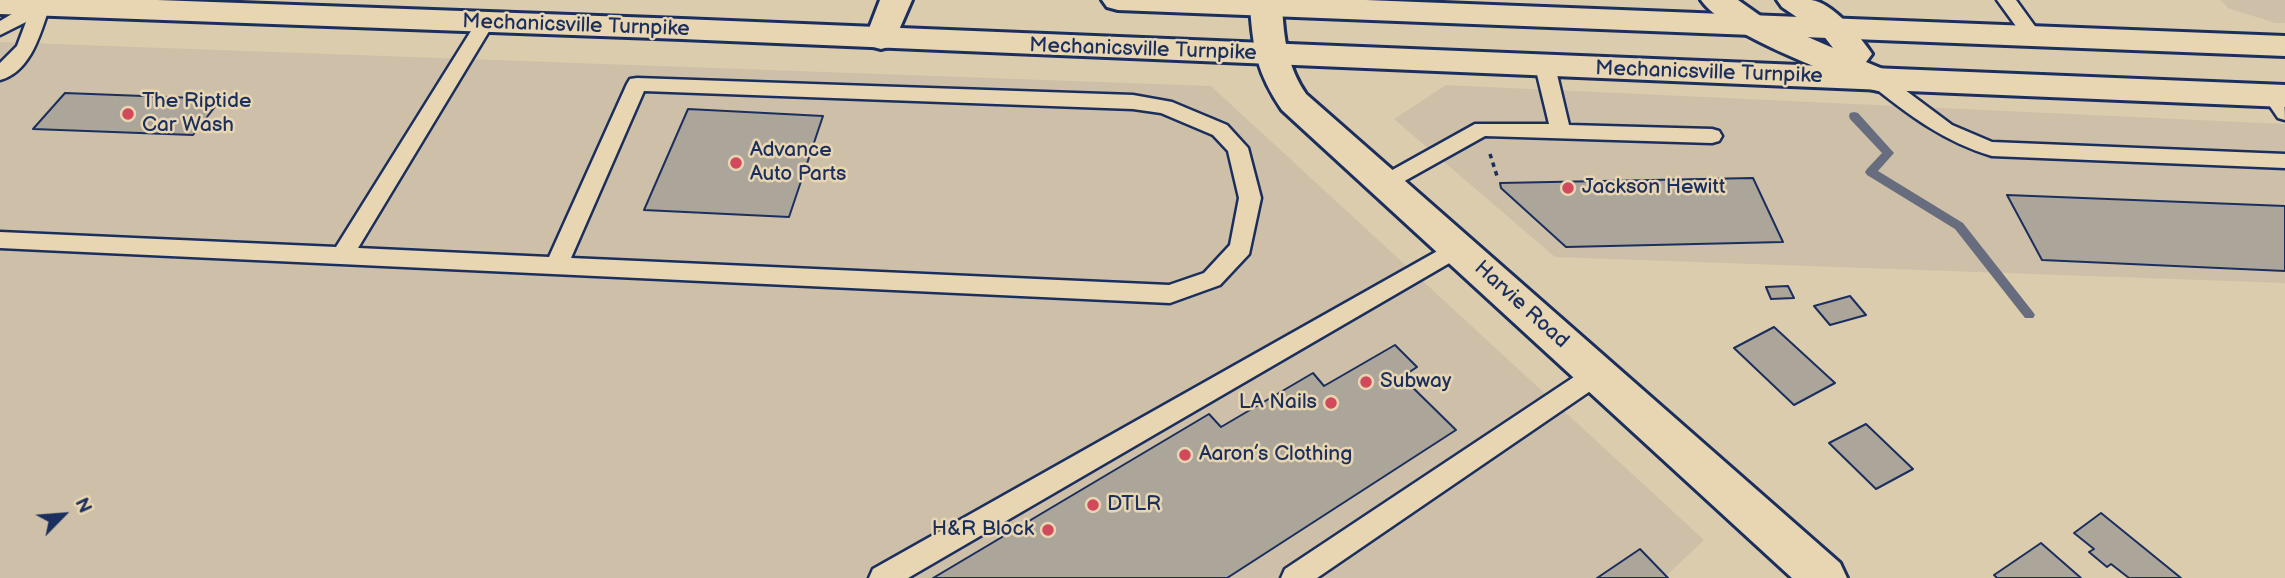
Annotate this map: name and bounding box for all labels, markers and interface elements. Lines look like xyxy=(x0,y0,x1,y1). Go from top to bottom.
street label: Mechanicsville Turnpike xyxy=(462,9,690,43)
street label: Mechanicsville Turnpike xyxy=(1029,33,1257,67)
street label: Mechanicsville Turnpike xyxy=(1595,56,1823,90)
place label: The Riptide Car Wash xyxy=(142,89,251,139)
marker: The Riptide Car Wash xyxy=(120,106,136,122)
place label: Advance Auto Parts xyxy=(750,138,846,188)
marker: Advance Auto Parts xyxy=(728,155,744,171)
place label: Jackson Hewitt xyxy=(1582,175,1725,201)
marker: Jackson Hewitt xyxy=(1560,180,1576,196)
street label: Harvie Road xyxy=(1468,256,1574,354)
place label: Subway xyxy=(1380,369,1451,395)
marker: Subway xyxy=(1358,374,1374,390)
place label: LA Nails xyxy=(1239,390,1317,416)
marker: LA Nails xyxy=(1323,395,1339,411)
place label: Aaron’s Clothing xyxy=(1199,442,1352,468)
marker: Aaron’s Clothing xyxy=(1177,447,1193,463)
north arrow xyxy=(28,480,98,550)
place label: DTLR xyxy=(1107,492,1161,518)
text: N xyxy=(69,495,96,517)
marker: DTLR xyxy=(1085,497,1101,513)
place label: H&R Block xyxy=(932,517,1034,543)
marker: H&R Block xyxy=(1040,522,1056,538)

